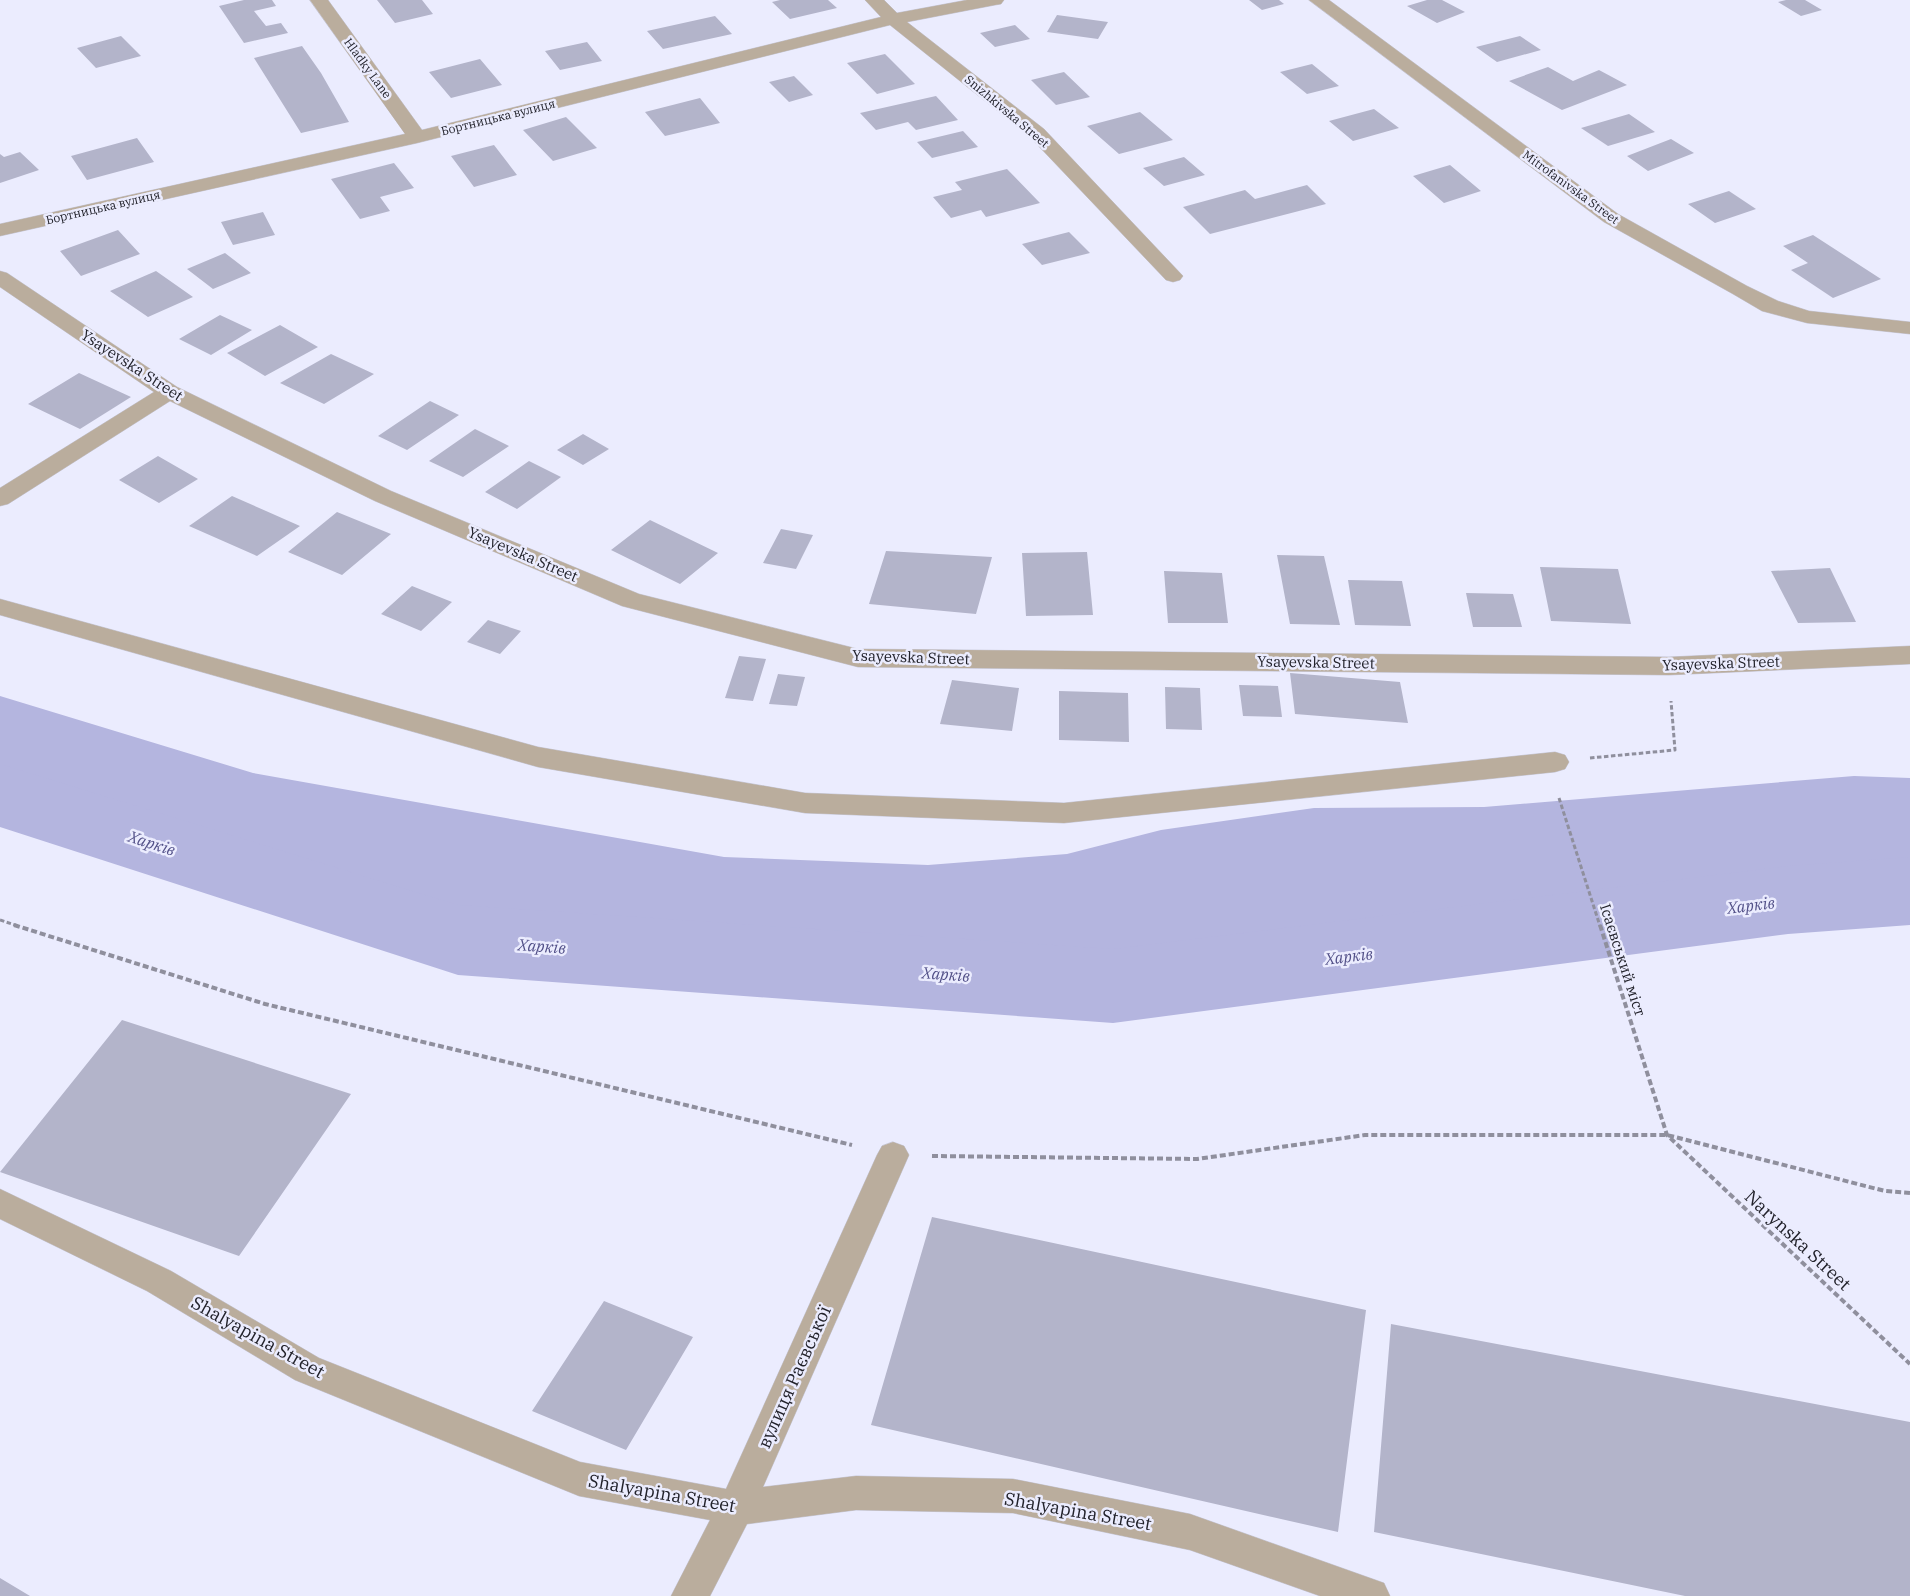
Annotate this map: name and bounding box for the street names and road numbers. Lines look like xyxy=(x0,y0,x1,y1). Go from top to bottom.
street label: Hladky Lane xyxy=(341,35,395,101)
street label: Snizhkivska Street xyxy=(962,71,1052,151)
street label: Бортницька вулиця xyxy=(439,96,557,138)
street label: Mitrofanivska Street xyxy=(1520,147,1622,227)
street label: Бортницька вулиця xyxy=(44,187,162,227)
street label: Ysayevska Street xyxy=(78,325,186,405)
street label: Ysayevska Street xyxy=(465,522,581,586)
street label: Ysayevska Street xyxy=(852,645,970,669)
street label: Ysayevska Street xyxy=(1257,651,1375,673)
street label: Ysayevska Street xyxy=(1662,651,1780,675)
street label: Ісаєвський міст xyxy=(1596,901,1650,1019)
street label: Narynska Street xyxy=(1740,1185,1856,1295)
street label: Shalyapina Street xyxy=(187,1291,329,1383)
street label: вулиця Раєвської xyxy=(752,1302,836,1452)
street label: Shalyapina Street xyxy=(587,1469,737,1517)
street label: Shalyapina Street xyxy=(1003,1487,1153,1535)

